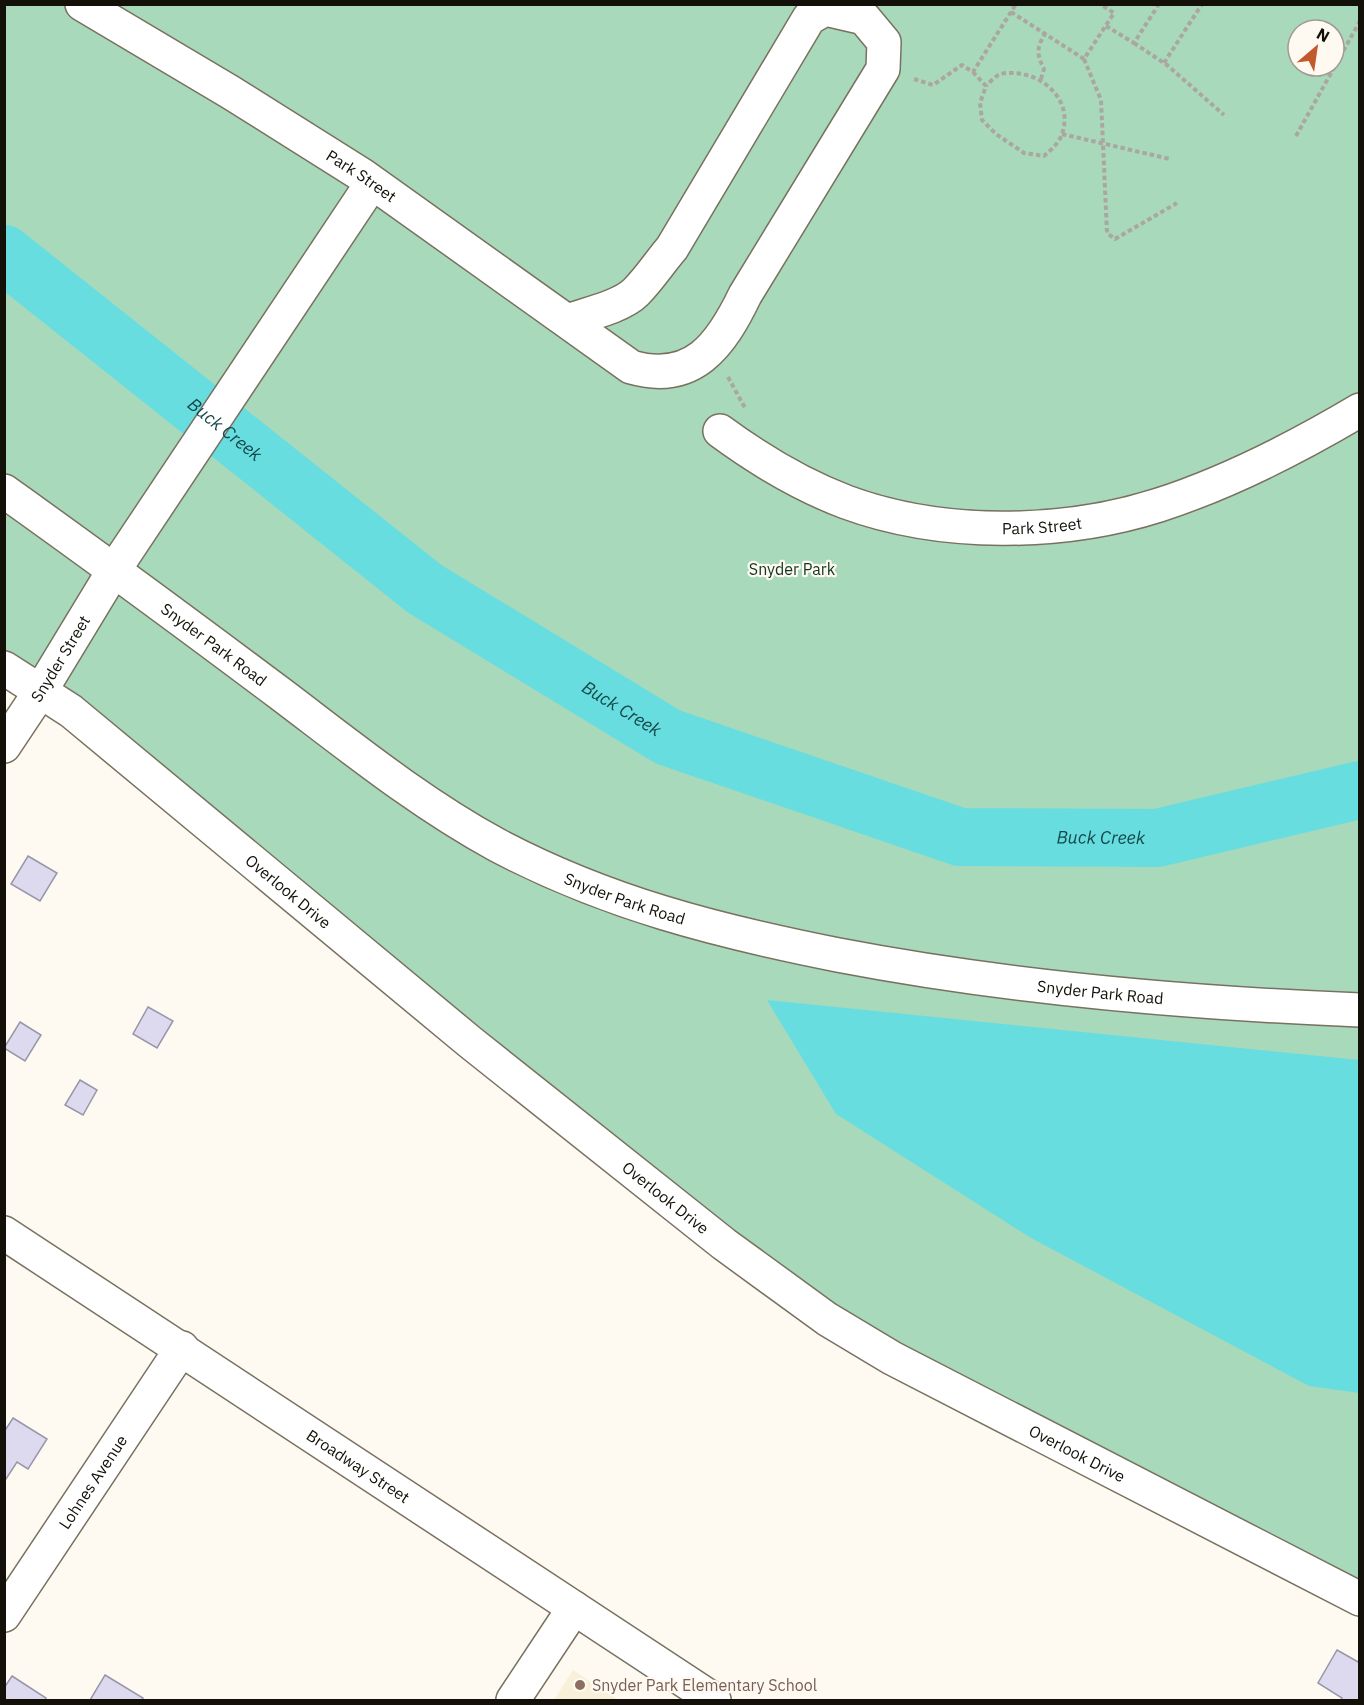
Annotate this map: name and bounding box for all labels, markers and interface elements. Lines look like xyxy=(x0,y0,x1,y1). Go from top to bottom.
north arrow xyxy=(1286,18,1346,78)
text: N xyxy=(1313,23,1333,46)
street label: Park Street xyxy=(323,145,400,206)
water label: Buck Creek xyxy=(183,393,267,466)
street label: Park Street xyxy=(1002,513,1083,538)
park label: Snyder Park xyxy=(749,559,836,579)
street label: Snyder Park Road xyxy=(157,598,271,690)
street label: Snyder Street xyxy=(26,612,94,706)
water label: Buck Creek xyxy=(578,675,666,741)
water label: Buck Creek xyxy=(1056,825,1146,849)
street label: Overlook Drive xyxy=(241,850,335,933)
street label: Snyder Park Road xyxy=(561,868,688,929)
street label: Snyder Park Road xyxy=(1036,976,1164,1008)
street label: Overlook Drive xyxy=(618,1157,713,1238)
street label: Overlook Drive xyxy=(1026,1420,1129,1486)
street label: Broadway Street xyxy=(303,1425,414,1507)
street label: Lohnes Avenue xyxy=(54,1431,131,1533)
place label: Snyder Park Elementary School xyxy=(592,1675,817,1695)
marker: Snyder Park Elementary School xyxy=(573,1678,587,1692)

